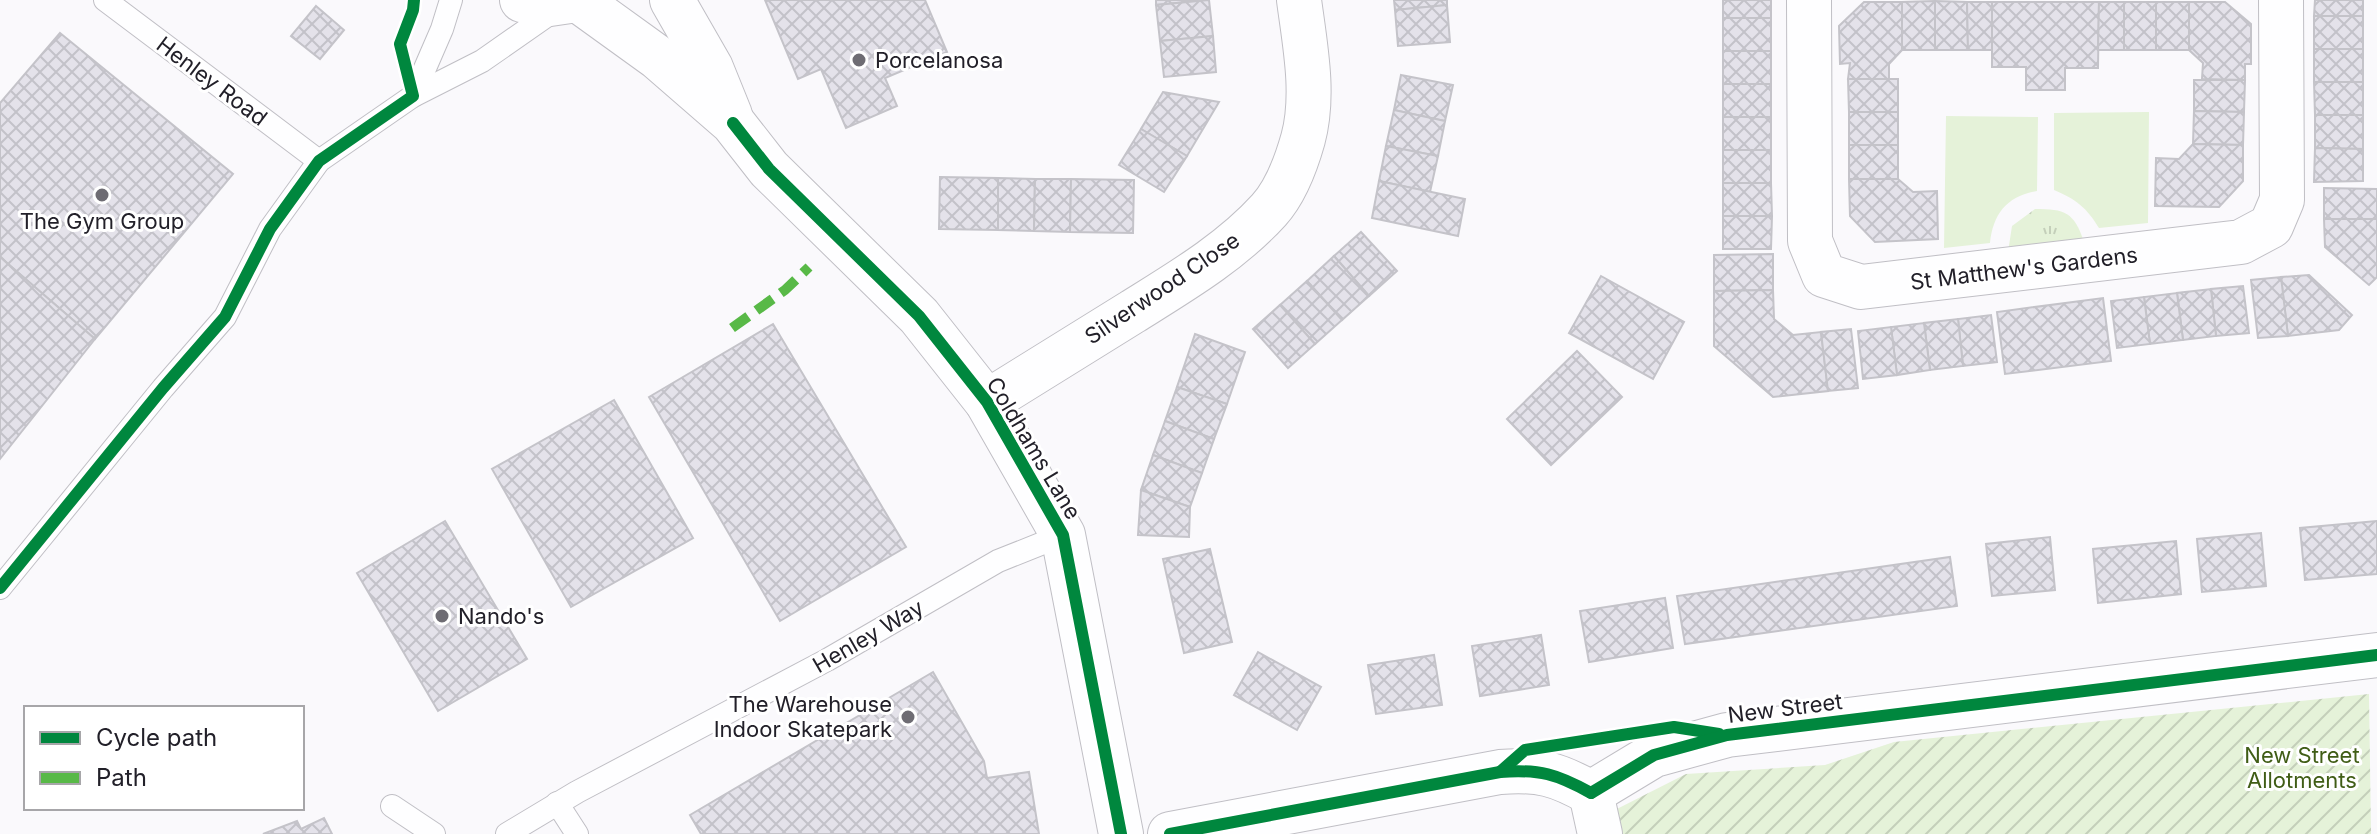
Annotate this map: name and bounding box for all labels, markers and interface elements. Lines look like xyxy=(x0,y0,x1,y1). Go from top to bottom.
street label: Henley Road xyxy=(152,31,272,131)
place label: Porcelanosa xyxy=(875,47,1003,73)
marker: Porcelanosa xyxy=(850,51,868,69)
marker: The Gym Group xyxy=(93,186,111,204)
place label: The Gym Group xyxy=(20,208,184,234)
street label: Silverwood Close xyxy=(1080,227,1244,349)
street label: St Matthew's Gardens xyxy=(1909,241,2139,295)
street label: Coldhams Lane xyxy=(981,372,1087,524)
street label: Henley Way xyxy=(808,594,928,678)
place label: Nando's xyxy=(458,603,544,629)
marker: Nando's xyxy=(433,607,451,625)
street label: New Street xyxy=(1726,688,1844,728)
place label: The Warehouse Indoor Skatepark xyxy=(714,691,892,742)
legend xyxy=(24,706,304,810)
marker: The Warehouse Indoor Skatepark xyxy=(899,708,917,726)
text: Cycle path xyxy=(96,723,217,752)
park label: New Street Allotments xyxy=(2244,742,2360,793)
text: Path xyxy=(96,763,147,792)

